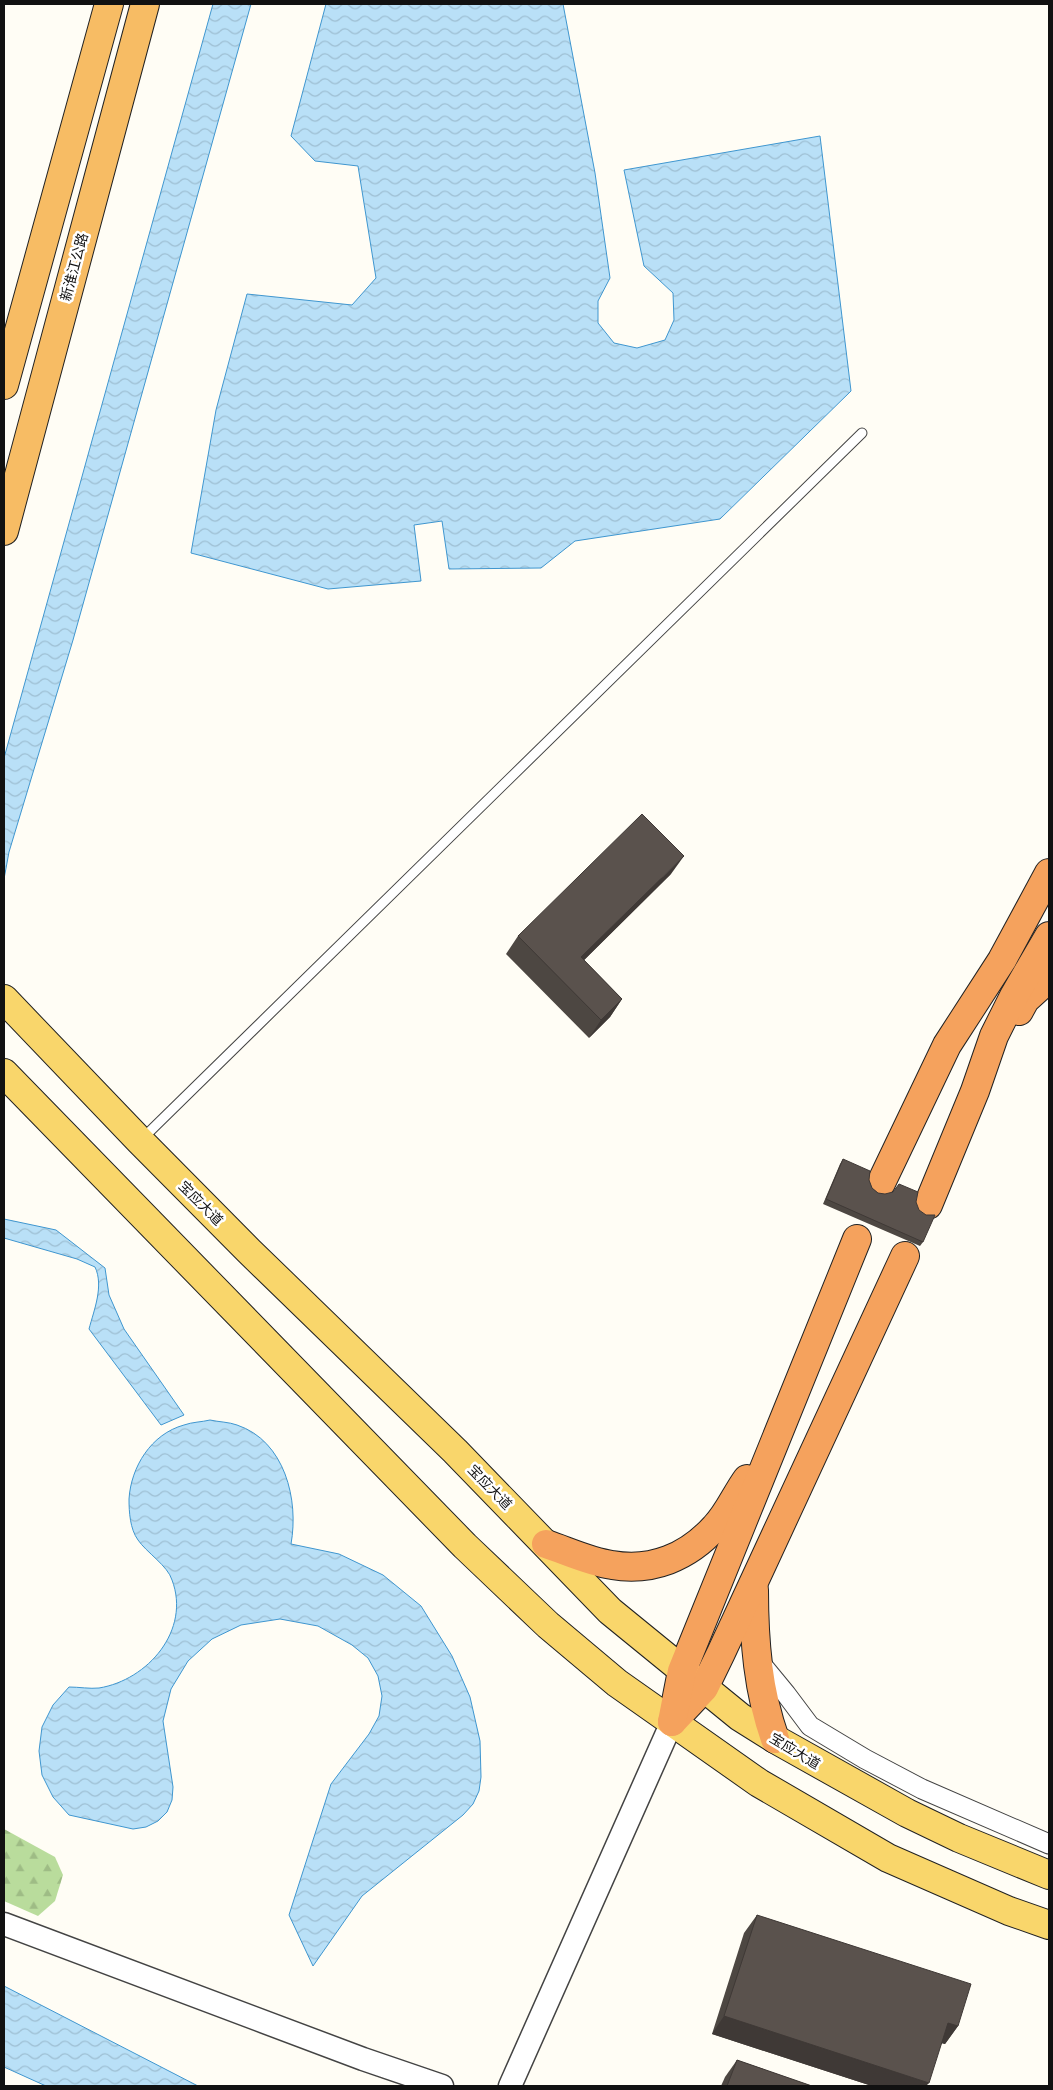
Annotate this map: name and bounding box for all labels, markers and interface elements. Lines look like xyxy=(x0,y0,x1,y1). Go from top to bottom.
street label: 新淮江公路 xyxy=(54,230,92,303)
street label: 宝应大道 xyxy=(175,1175,229,1229)
street label: 宝应大道 xyxy=(464,1459,517,1513)
street label: 宝应大道 xyxy=(766,1727,825,1773)

